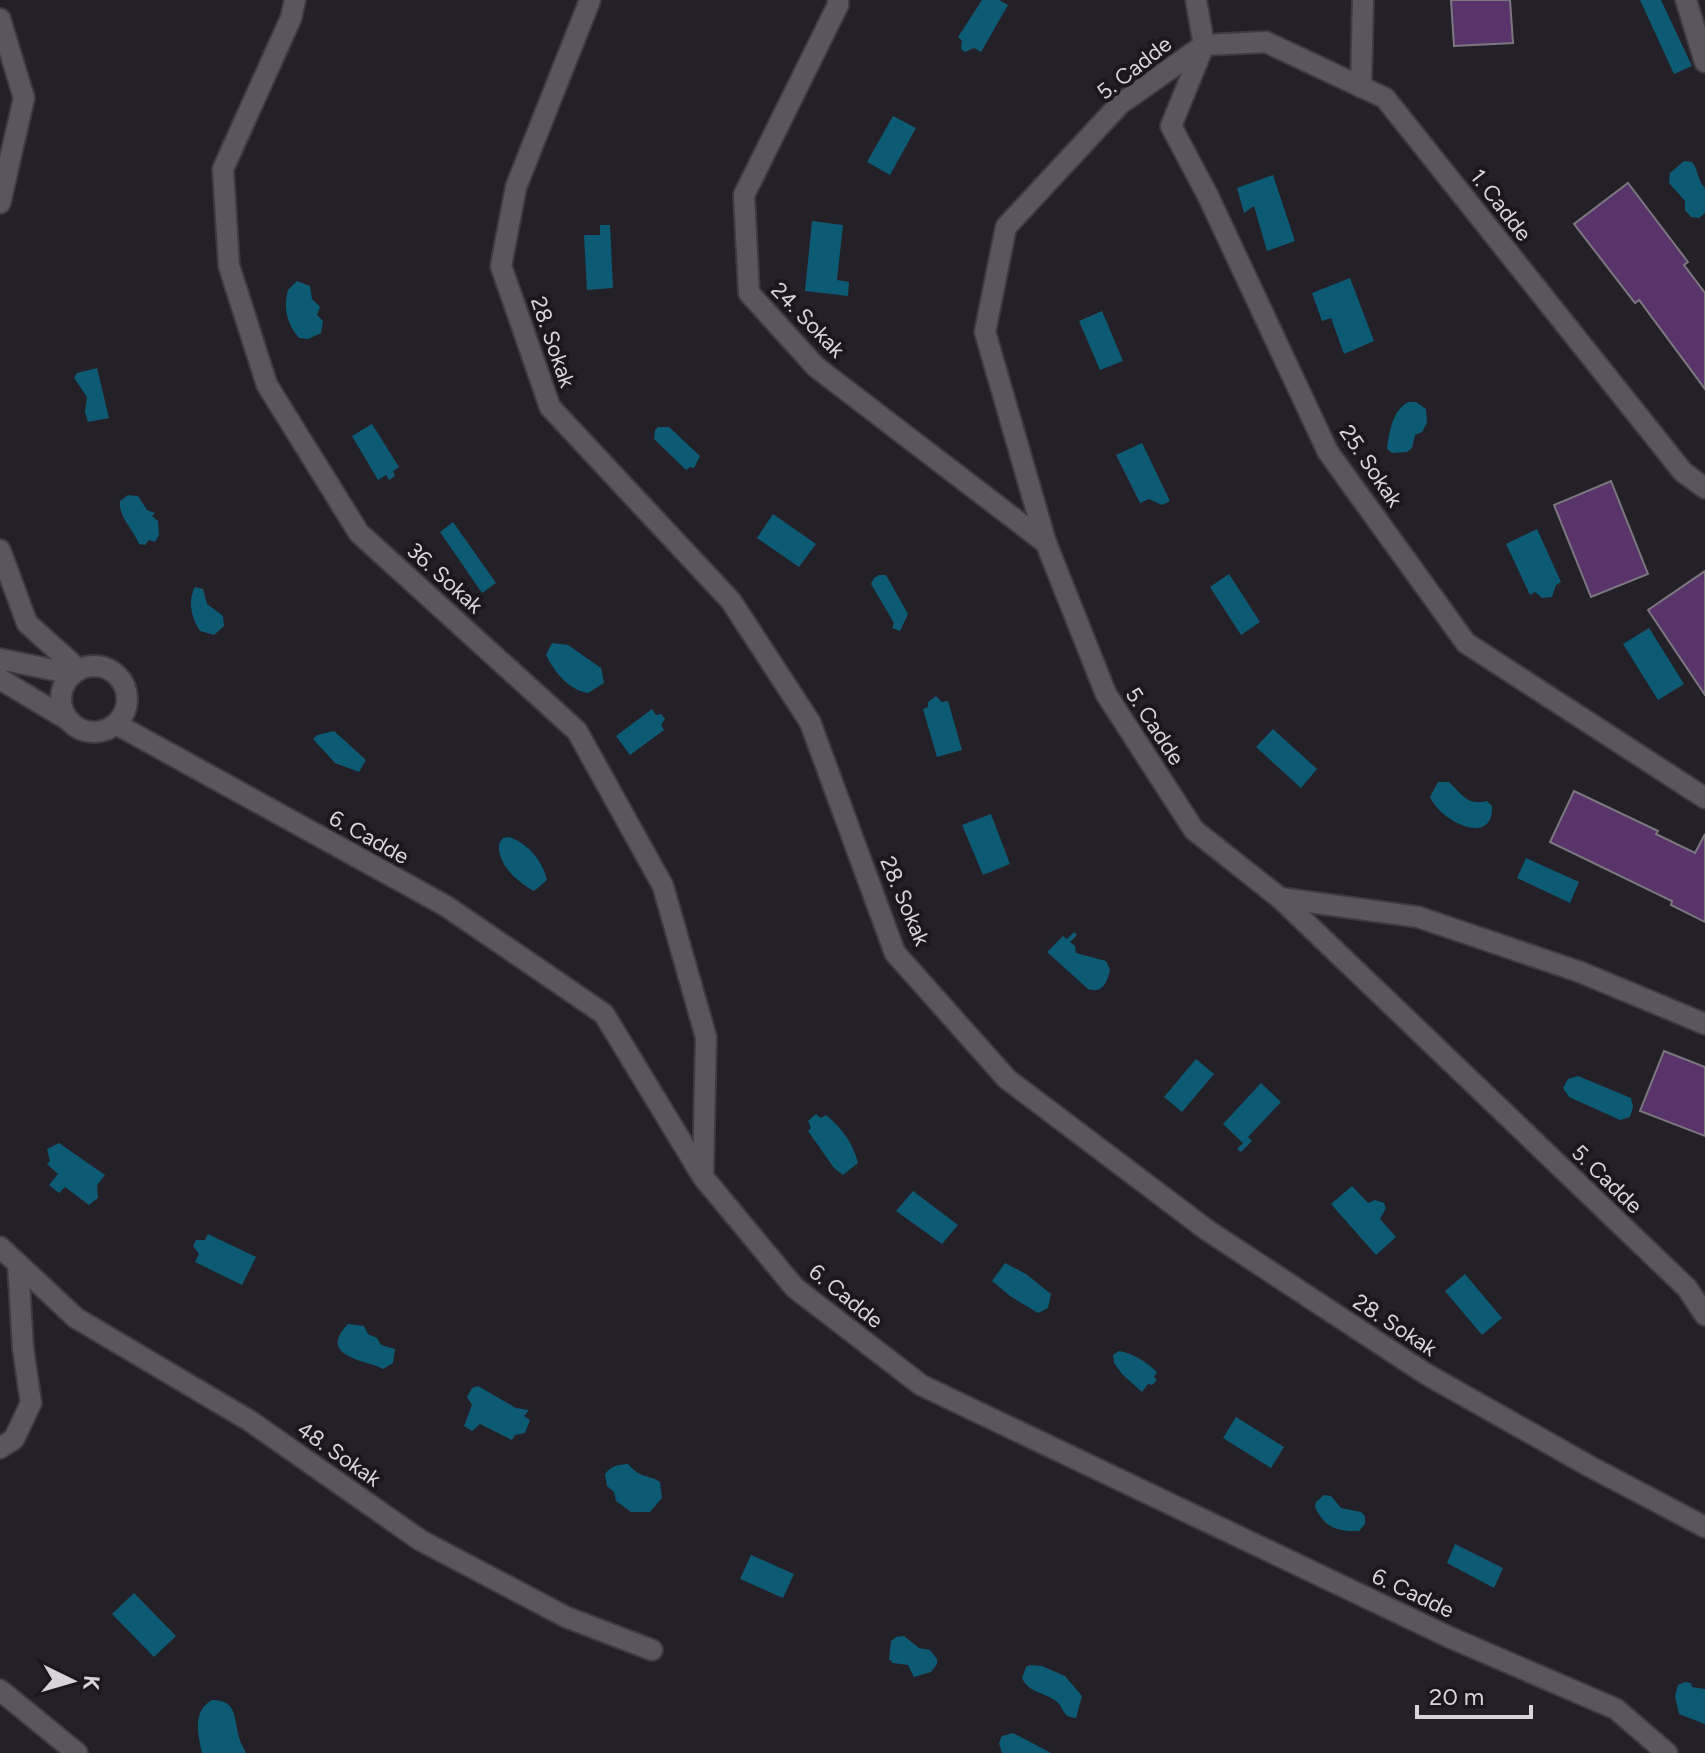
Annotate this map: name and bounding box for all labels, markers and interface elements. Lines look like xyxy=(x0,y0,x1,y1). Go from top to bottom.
street label: 5. Cadde xyxy=(1091,30,1177,106)
street label: 1. Cadde xyxy=(1465,164,1537,246)
street label: 24. Sokak xyxy=(765,277,851,364)
street label: 28. Sokak xyxy=(525,293,581,391)
street label: 25. Sokak xyxy=(1334,420,1409,513)
street label: 36. Sokak xyxy=(401,537,489,619)
street label: 5. Cadde xyxy=(1120,682,1190,770)
street label: 6. Cadde xyxy=(324,804,414,870)
street label: 28. Sokak xyxy=(874,852,936,950)
street label: 5. Cadde xyxy=(1566,1139,1648,1219)
street label: 6. Cadde xyxy=(804,1258,888,1334)
street label: 28. Sokak xyxy=(1348,1288,1442,1362)
street label: 48. Sokak xyxy=(292,1415,386,1493)
street label: 6. Cadde xyxy=(1368,1562,1458,1624)
north arrow xyxy=(32,1641,112,1721)
scale bar xyxy=(1417,1669,1531,1719)
text: K xyxy=(77,1674,106,1692)
text: 20 m xyxy=(1429,1682,1484,1711)

